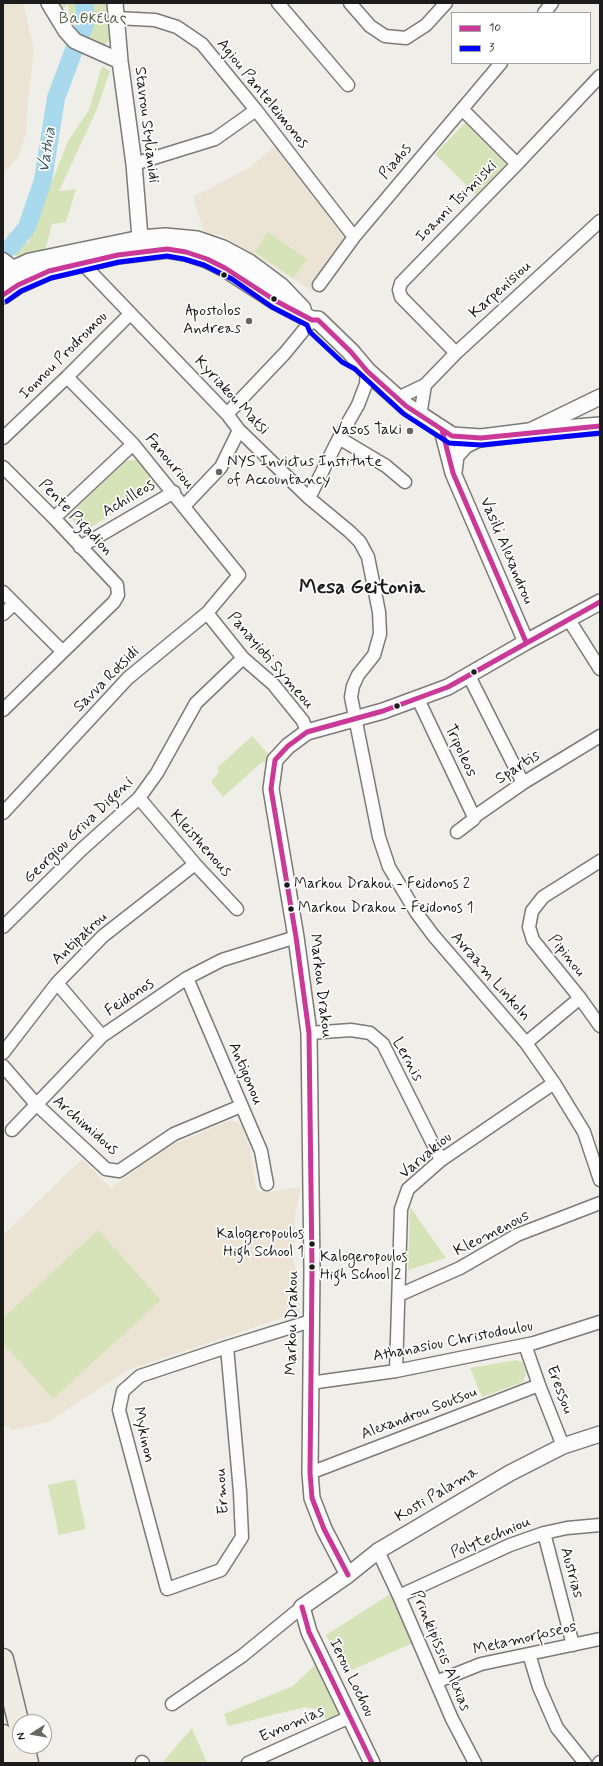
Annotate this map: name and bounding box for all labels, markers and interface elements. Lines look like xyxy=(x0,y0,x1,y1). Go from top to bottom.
park label: Βαθκειας xyxy=(59,10,127,30)
legend xyxy=(451,12,591,64)
text: 10 xyxy=(489,20,501,36)
street label: Agiou Panteleimonos xyxy=(212,35,312,153)
text: 3 xyxy=(489,40,494,56)
street label: Stavrou Stylianidi xyxy=(129,66,163,184)
water label: Vathia xyxy=(34,126,62,174)
street label: Piados xyxy=(375,140,417,184)
street label: Ioanni Tsimiski xyxy=(412,157,502,247)
street label: Karpenisiou xyxy=(466,257,536,323)
unlabelled marker xyxy=(219,270,229,280)
unlabelled marker xyxy=(269,294,279,304)
place label: Apostolos Andreas xyxy=(183,302,241,340)
street label: Ionnou Prodromou xyxy=(16,308,112,404)
marker: Apostolos Andreas xyxy=(244,316,254,326)
street label: Kyriakou Matsi xyxy=(190,353,272,439)
place label: Vasos Taki xyxy=(332,421,402,441)
marker: Vasos Taki xyxy=(405,426,415,436)
street label: Fanouriou xyxy=(140,430,198,494)
place label: NYS Invictus Institute of Accountancy xyxy=(227,453,382,491)
marker: NYS Invictus Institute of Accountancy xyxy=(214,467,224,477)
street label: Pente Pigadion xyxy=(34,476,116,560)
street label: Achilleos xyxy=(99,476,159,522)
street label: Vasili Alexandrou xyxy=(475,495,537,607)
district label: Mesa Geitonia xyxy=(299,577,425,601)
street label: Panayioti Symeou xyxy=(223,608,317,714)
street label: Savva Rotsidi xyxy=(70,643,144,717)
unlabelled marker xyxy=(469,667,479,677)
unlabelled marker xyxy=(392,701,402,711)
street label: Tripoleos xyxy=(440,722,480,780)
street label: Spartis xyxy=(492,747,544,789)
street label: Georgiou Griva Digeni xyxy=(20,774,138,888)
street label: Kleisthenous xyxy=(165,807,235,881)
place label: Markou Drakou - Feidonos 2 xyxy=(294,876,470,894)
marker: Markou Drakou - Feidonos 2 xyxy=(282,880,292,890)
place label: Markou Drakou - Feidonos 1 xyxy=(298,900,473,918)
marker: Markou Drakou - Feidonos 1 xyxy=(286,904,296,914)
street label: Antipatrou xyxy=(48,908,112,970)
street label: Avraam Linkoln xyxy=(446,928,534,1026)
street label: Pipinou xyxy=(543,931,589,981)
street label: Markou Drakou xyxy=(304,933,336,1039)
street label: Feidonos xyxy=(102,975,158,1021)
street label: Lernis xyxy=(387,1035,427,1085)
street label: Antigonou xyxy=(223,1040,267,1108)
street label: Archimidous xyxy=(48,1092,122,1160)
street label: Varvakiou xyxy=(396,1128,456,1184)
street label: Kleomenous xyxy=(451,1207,533,1261)
place label: Kalogeropoulos High School 1 xyxy=(217,1226,304,1261)
marker: Kalogeropoulos High School 1 xyxy=(307,1239,317,1249)
place label: Kalogeropoulos High School 2 xyxy=(320,1249,407,1284)
marker: Kalogeropoulos High School 2 xyxy=(307,1262,317,1272)
street label: Markou Drakou xyxy=(282,1270,304,1376)
street label: Athanasiou Christodoulou xyxy=(371,1317,535,1367)
street label: Eressou xyxy=(541,1363,577,1417)
street label: Alexandrou Soutsou xyxy=(358,1383,480,1445)
street label: Mykinon xyxy=(128,1405,158,1465)
street label: Kosti Palama xyxy=(392,1463,482,1527)
street label: Ermou xyxy=(212,1467,234,1515)
street label: Polytechniou xyxy=(448,1513,534,1563)
street label: Austrias xyxy=(555,1545,587,1601)
street label: Prinkipissis Alexias xyxy=(406,1588,474,1714)
street label: Metamorfoseos xyxy=(471,1618,579,1660)
street label: Ierou Lochou xyxy=(324,1636,378,1720)
street label: Evnomias xyxy=(257,1702,327,1748)
north arrow xyxy=(12,1714,52,1754)
text: N xyxy=(14,1731,29,1741)

